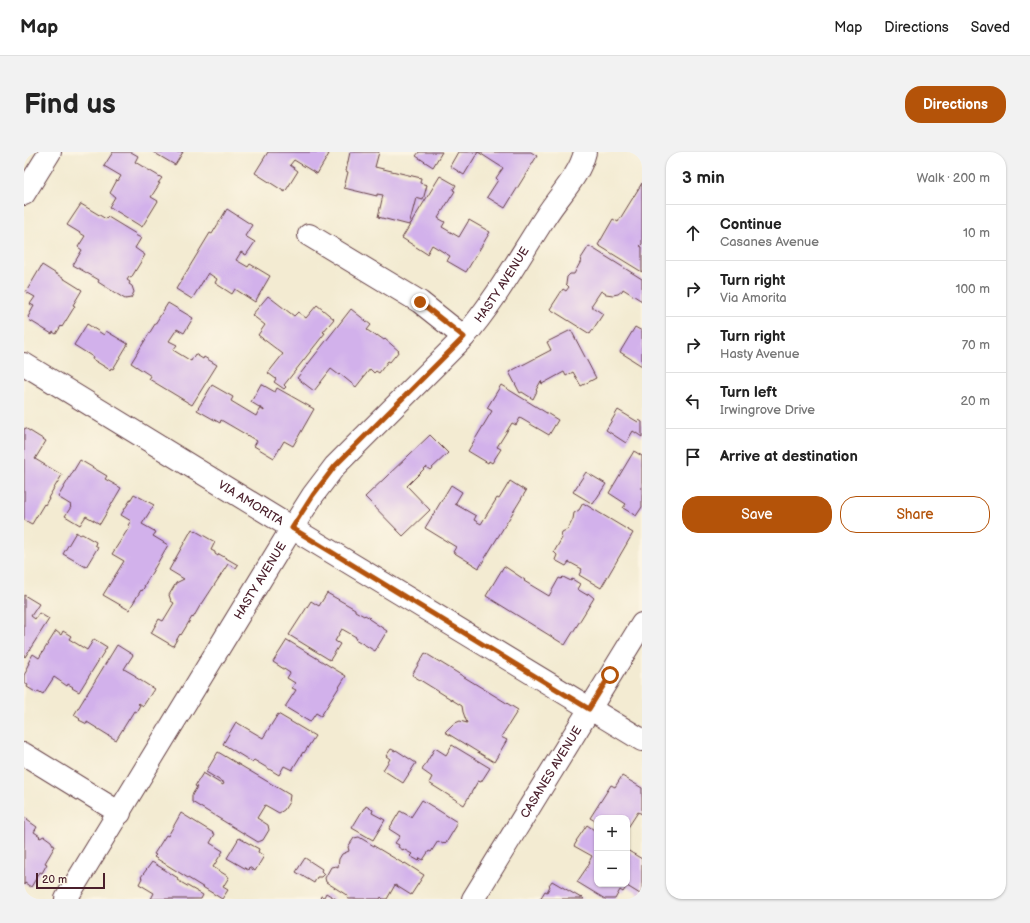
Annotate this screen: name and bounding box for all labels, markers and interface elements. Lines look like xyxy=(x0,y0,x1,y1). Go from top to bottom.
text: Map xyxy=(20,16,58,39)
text: Map xyxy=(834,19,862,36)
text: Directions xyxy=(884,19,949,36)
text: Saved xyxy=(971,19,1010,36)
button: Directions xyxy=(905,86,1006,123)
text: Find us xyxy=(24,88,116,121)
text: 3 min xyxy=(682,168,725,188)
text: Walk · 200 m xyxy=(917,170,990,186)
text: Continue xyxy=(720,215,782,234)
icon: ahead xyxy=(682,222,704,244)
text: 10 m xyxy=(963,225,990,241)
text: Casanes Avenue xyxy=(720,234,819,250)
street label: HASTY AVENUE xyxy=(471,244,532,326)
text: Turn right xyxy=(720,271,785,290)
icon: right xyxy=(682,278,704,300)
text: 100 m xyxy=(955,281,990,297)
text: Via Amorita xyxy=(720,290,787,306)
route end xyxy=(411,293,429,311)
text: Turn right xyxy=(720,327,785,346)
icon: right xyxy=(682,334,704,356)
text: 70 m xyxy=(962,337,990,353)
text: Hasty Avenue xyxy=(720,346,799,362)
text: Turn left xyxy=(720,383,777,402)
icon: left xyxy=(682,390,704,412)
text: 20 m xyxy=(960,393,990,409)
text: Irwingrove Drive xyxy=(720,402,815,418)
icon: arrive xyxy=(682,446,704,468)
text: Arrive at destination xyxy=(720,447,858,466)
street label: VIA AMORITA xyxy=(215,477,287,529)
button: Save xyxy=(682,496,832,533)
button: Share xyxy=(840,496,990,533)
street label: HASTY AVENUE xyxy=(231,539,289,622)
route start xyxy=(601,666,619,684)
street label: CASANES AVENUE xyxy=(517,723,585,821)
map controls xyxy=(594,815,630,887)
button: + xyxy=(594,815,630,851)
button: − xyxy=(594,851,630,887)
scale bar xyxy=(36,871,105,890)
text: 20 m xyxy=(42,873,67,886)

